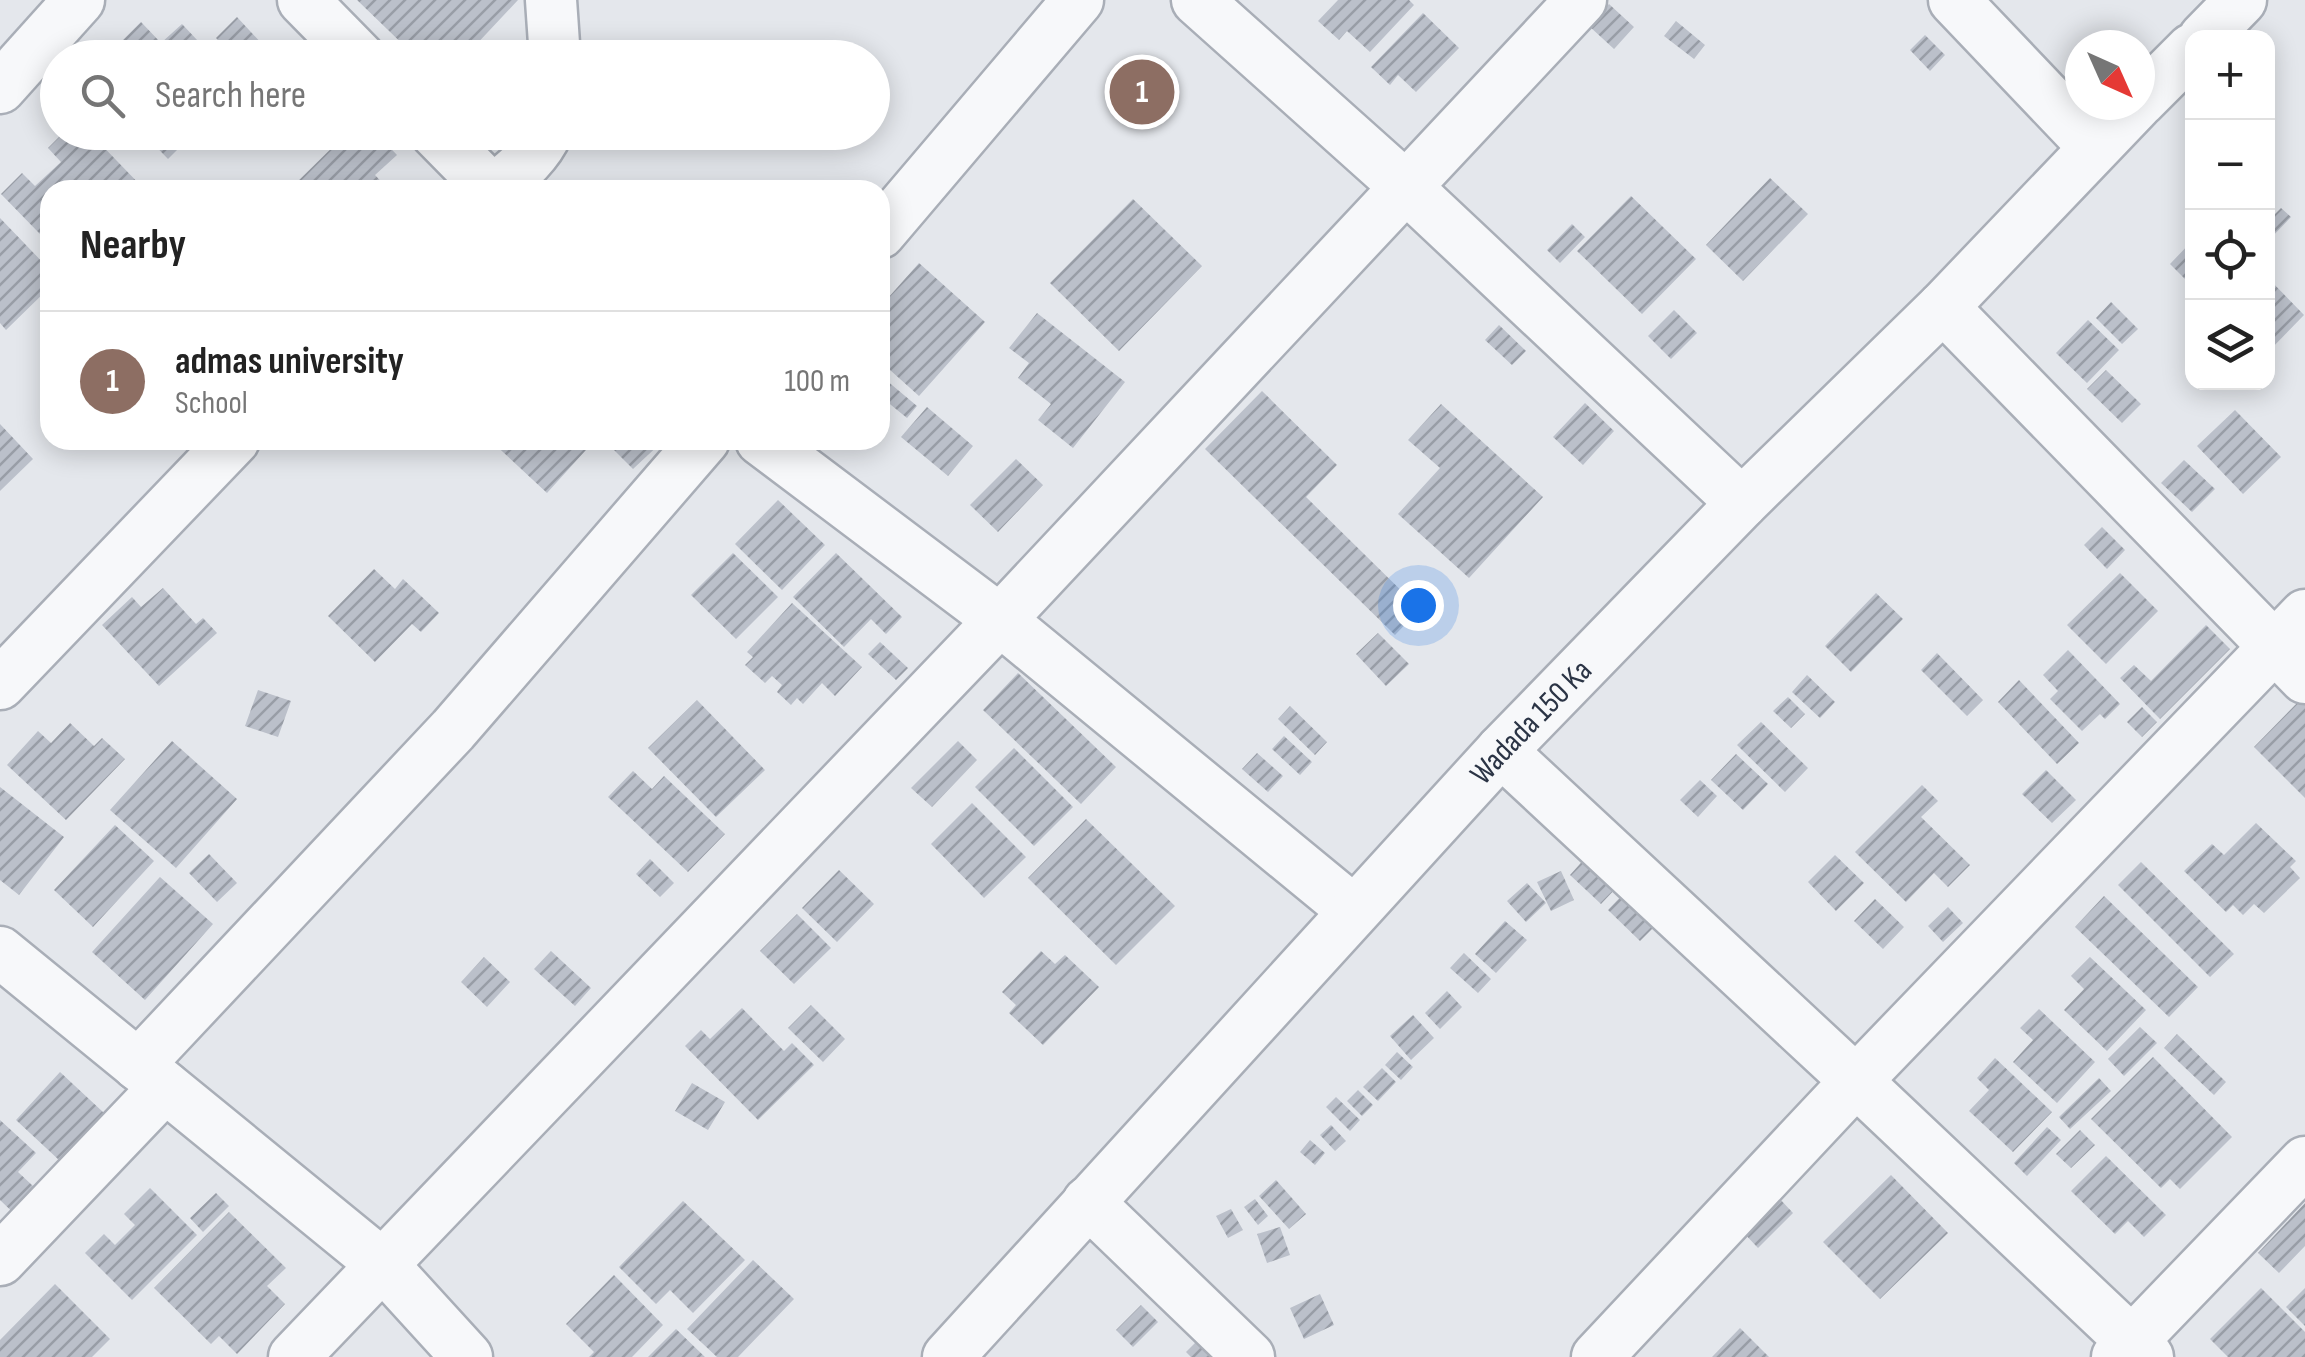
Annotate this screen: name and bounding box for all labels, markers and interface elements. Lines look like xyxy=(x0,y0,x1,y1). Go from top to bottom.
north arrow xyxy=(2065,30,2155,120)
map controls xyxy=(2185,30,2275,390)
button: + xyxy=(2185,30,2275,120)
search box xyxy=(40,40,890,150)
pin: 1 xyxy=(1110,54,1174,130)
icon: search xyxy=(75,68,130,123)
text: Search here xyxy=(155,73,306,118)
button: − xyxy=(2185,120,2275,210)
button: locate xyxy=(2185,210,2275,300)
text: Nearby xyxy=(80,220,186,271)
button: layers xyxy=(2185,300,2275,390)
text: admas university xyxy=(175,339,404,384)
text: 1 xyxy=(106,362,119,401)
text: 100 m xyxy=(785,362,850,401)
text: School xyxy=(175,384,248,423)
your location xyxy=(1393,580,1444,631)
street label: Wadada 150 Ka xyxy=(1462,652,1600,793)

